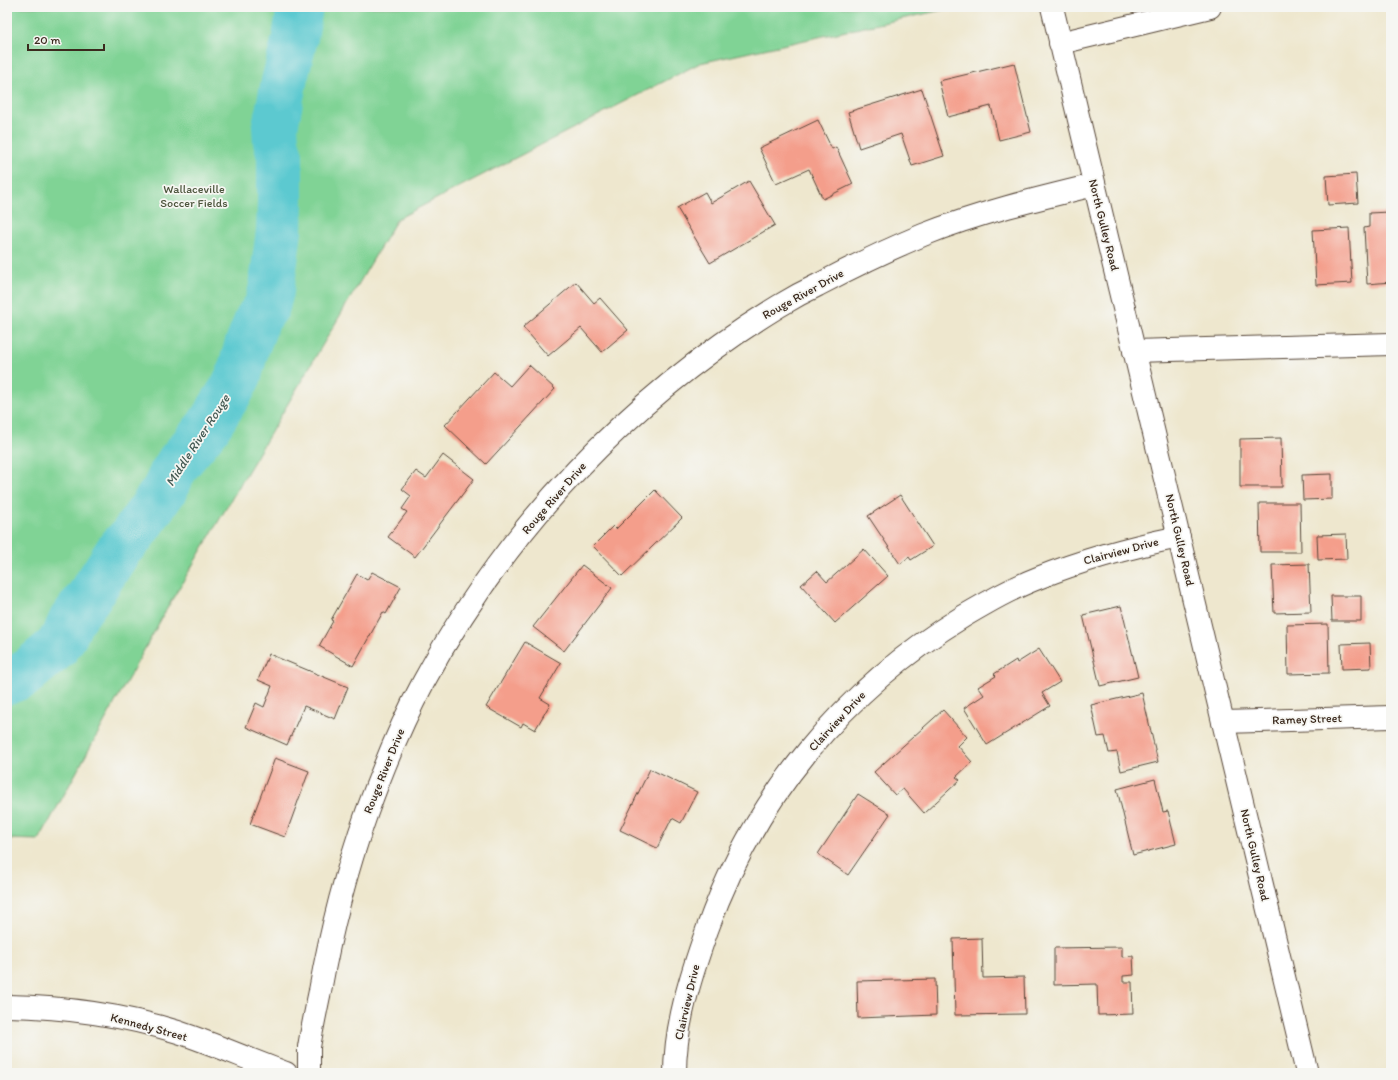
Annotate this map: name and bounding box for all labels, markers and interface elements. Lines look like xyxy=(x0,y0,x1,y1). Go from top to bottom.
scale bar xyxy=(28,26,104,52)
text: 20 m xyxy=(34,33,61,47)
street label: North Gulley Road xyxy=(1086,178,1122,273)
park label: Wallaceville Soccer Fields xyxy=(160,182,228,210)
street label: Rouge River Drive xyxy=(760,266,846,322)
water label: Middle River Rouge xyxy=(162,391,233,489)
street label: Rouge River Drive xyxy=(519,459,589,537)
street label: North Gulley Road xyxy=(1163,493,1198,588)
street label: Clairview Drive xyxy=(1082,534,1160,568)
street label: Clairview Drive xyxy=(806,688,869,754)
street label: Ramey Street xyxy=(1272,711,1343,727)
street label: Rouge River Drive xyxy=(361,726,408,816)
street label: North Gulley Road xyxy=(1238,808,1273,903)
street label: Clairview Drive xyxy=(672,963,703,1041)
street label: Kennedy Street xyxy=(109,1010,189,1044)

